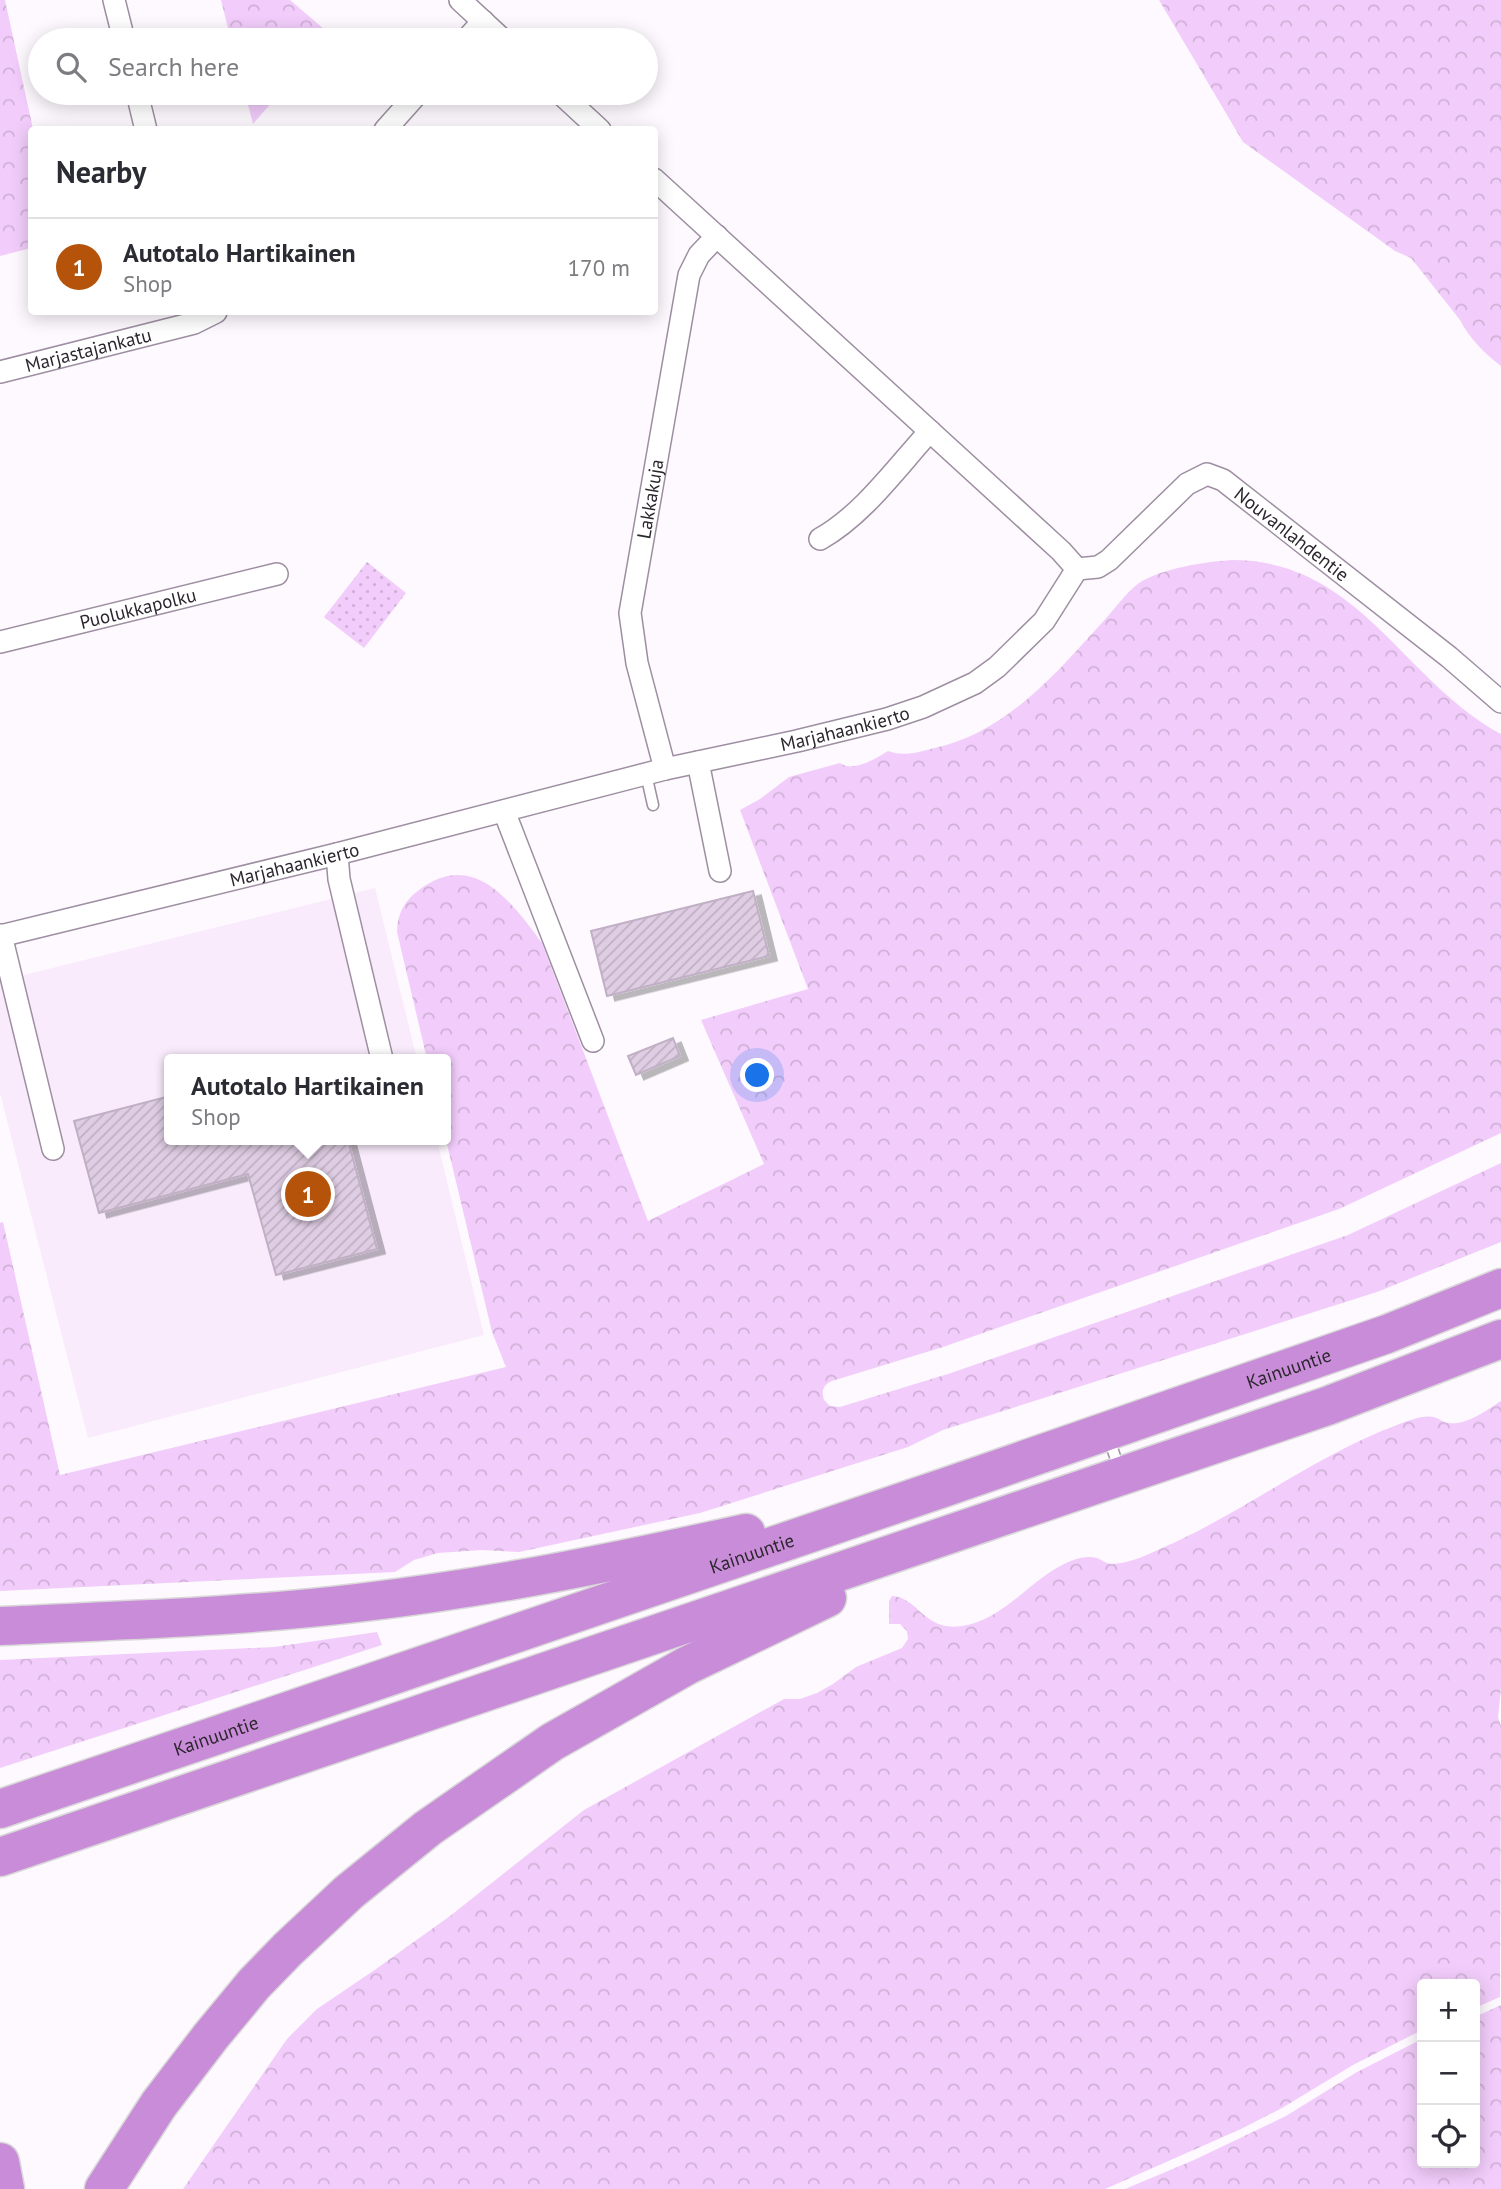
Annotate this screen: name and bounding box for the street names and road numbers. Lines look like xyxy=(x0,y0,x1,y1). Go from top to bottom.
street label: Marjastajankatu xyxy=(23,322,154,377)
street label: Lakkakuja xyxy=(631,457,669,541)
street label: Nouvanlahdentie xyxy=(1230,482,1354,586)
street label: Puolukkapolku xyxy=(77,582,199,634)
street label: Marjahaankierto xyxy=(778,700,913,756)
street label: Marjahaankierto xyxy=(227,837,362,892)
street label: Kainuuntie xyxy=(1243,1342,1334,1394)
street label: Kainuuntie xyxy=(706,1528,797,1579)
street label: Kainuuntie xyxy=(170,1710,261,1761)

